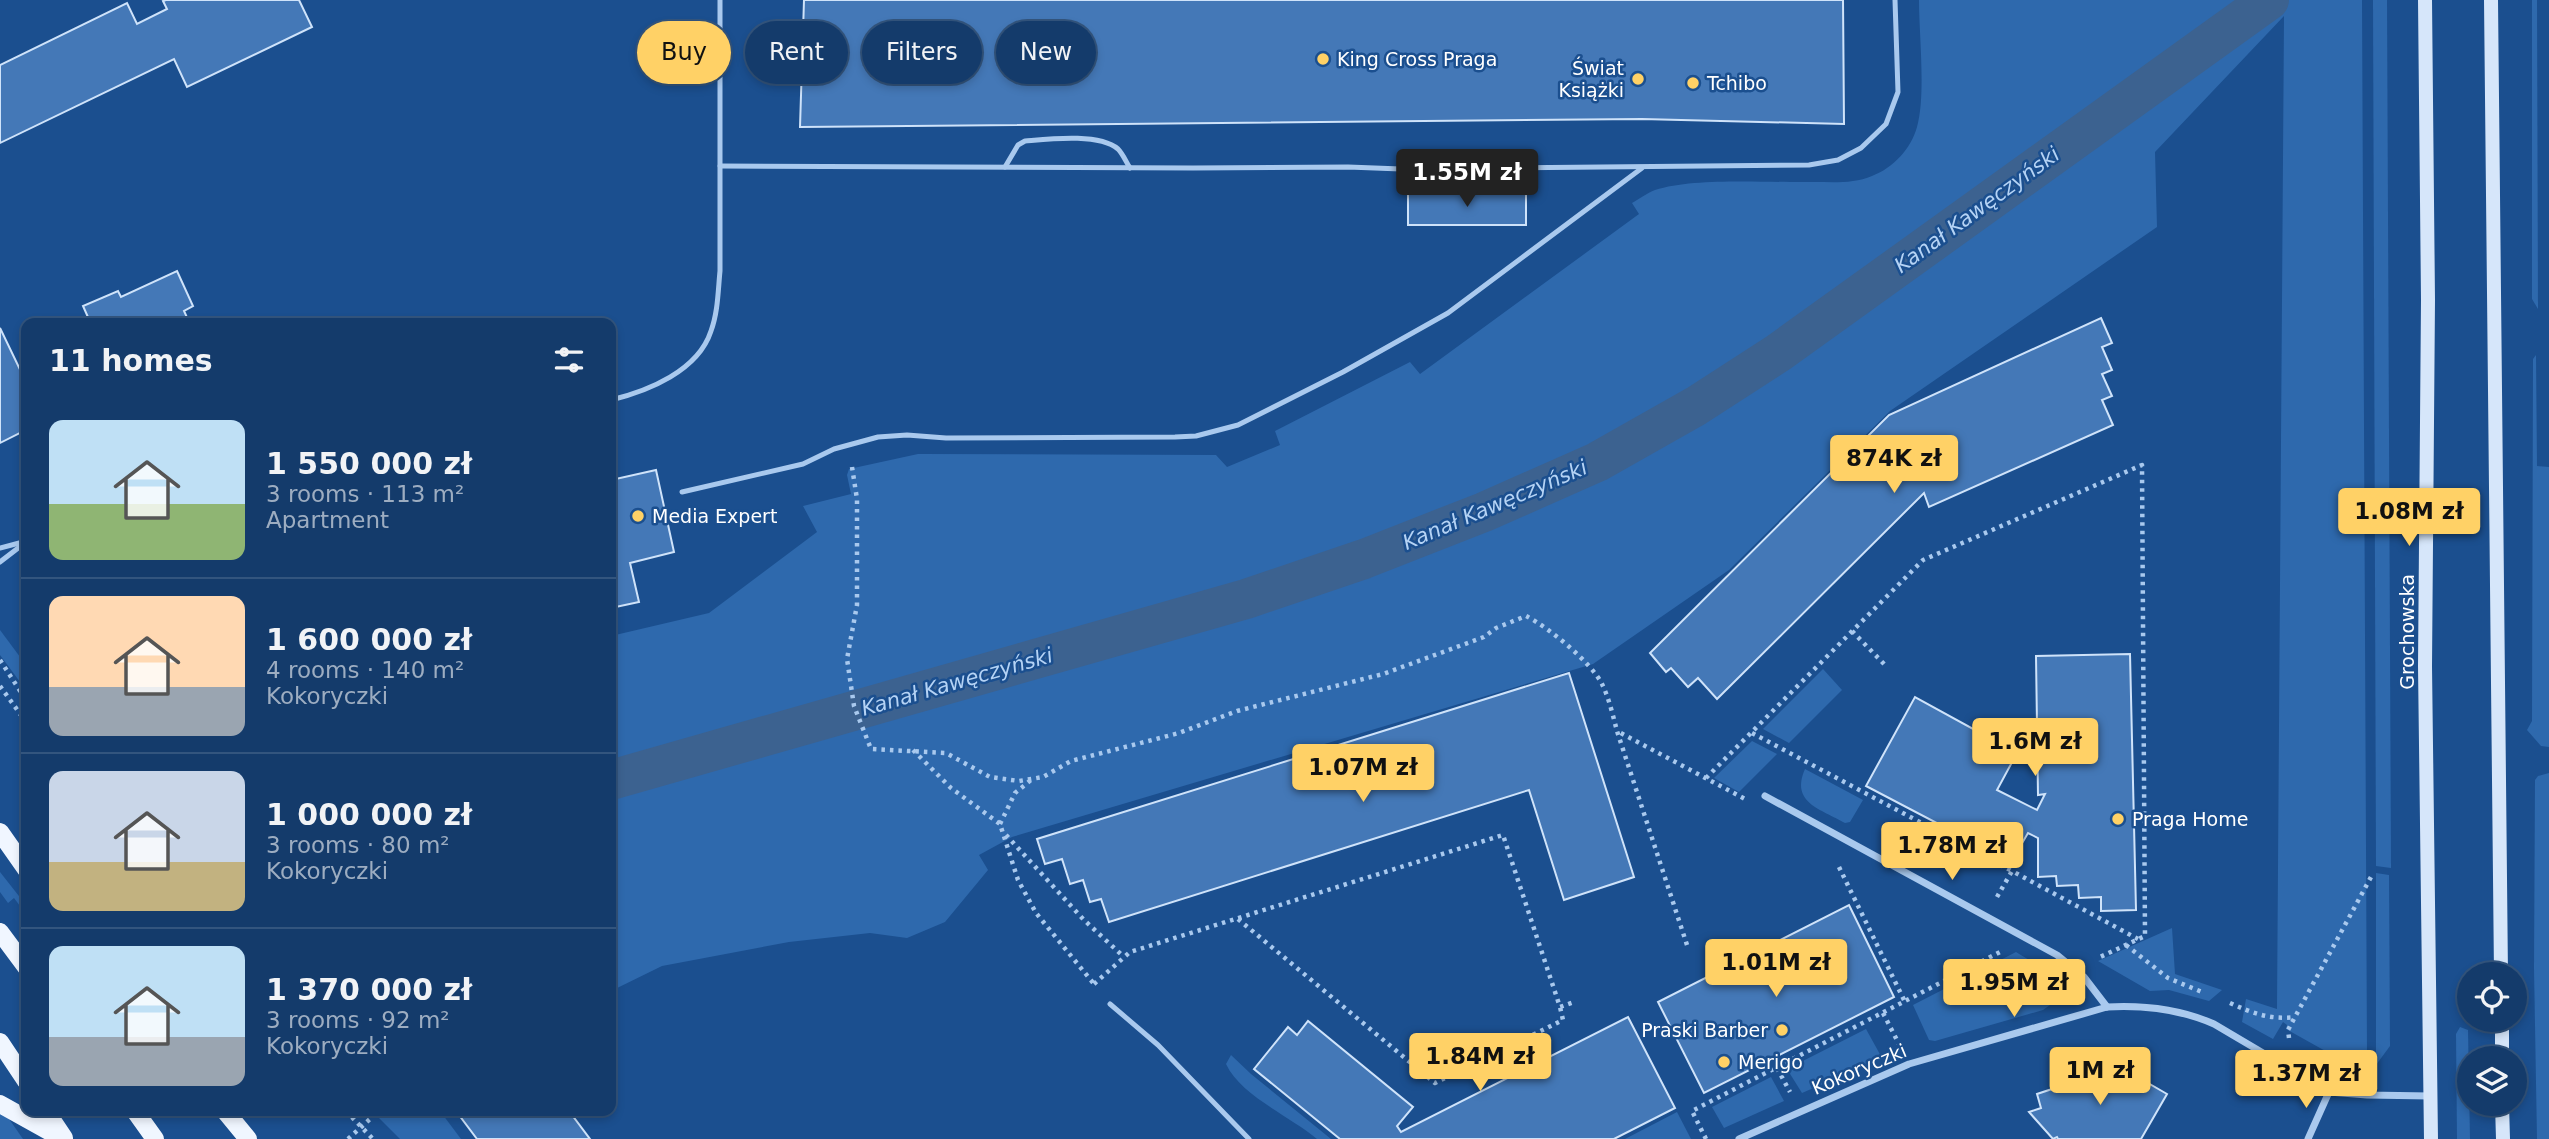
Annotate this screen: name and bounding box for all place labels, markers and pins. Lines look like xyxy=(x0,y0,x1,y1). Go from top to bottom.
place label: King Cross Praga xyxy=(1337,48,1497,70)
marker: King Cross Praga xyxy=(1315,51,1331,67)
place label: Świat Książki xyxy=(1558,56,1624,101)
marker: Świat Książki xyxy=(1630,71,1646,87)
place label: Tchibo xyxy=(1706,72,1767,94)
marker: Tchibo xyxy=(1685,75,1701,91)
pin: 1.55M zł xyxy=(1395,150,1539,209)
pin: 874K zł xyxy=(1829,435,1959,495)
pin: 1.08M zł xyxy=(2337,489,2481,548)
place label: Media Expert xyxy=(652,505,777,527)
marker: Media Expert xyxy=(630,508,646,524)
pin: 1.6M zł xyxy=(1970,718,2100,778)
pin: 1.07M zł xyxy=(1291,744,1435,804)
place label: Praga Home xyxy=(2132,808,2248,830)
marker: Praga Home xyxy=(2110,811,2126,827)
pin: 1.78M zł xyxy=(1880,822,2024,882)
pin: 1.01M zł xyxy=(1704,940,1848,999)
pin: 1.95M zł xyxy=(1942,960,2086,1019)
place label: Praski Barber xyxy=(1641,1019,1768,1041)
marker: Praski Barber xyxy=(1774,1022,1790,1038)
pin: 1.84M zł xyxy=(1408,1034,1552,1093)
pin: 1M zł xyxy=(2051,1048,2149,1107)
pin: 1.37M zł xyxy=(2234,1050,2378,1110)
place label: Merigo xyxy=(1738,1051,1803,1073)
marker: Merigo xyxy=(1716,1054,1732,1070)

